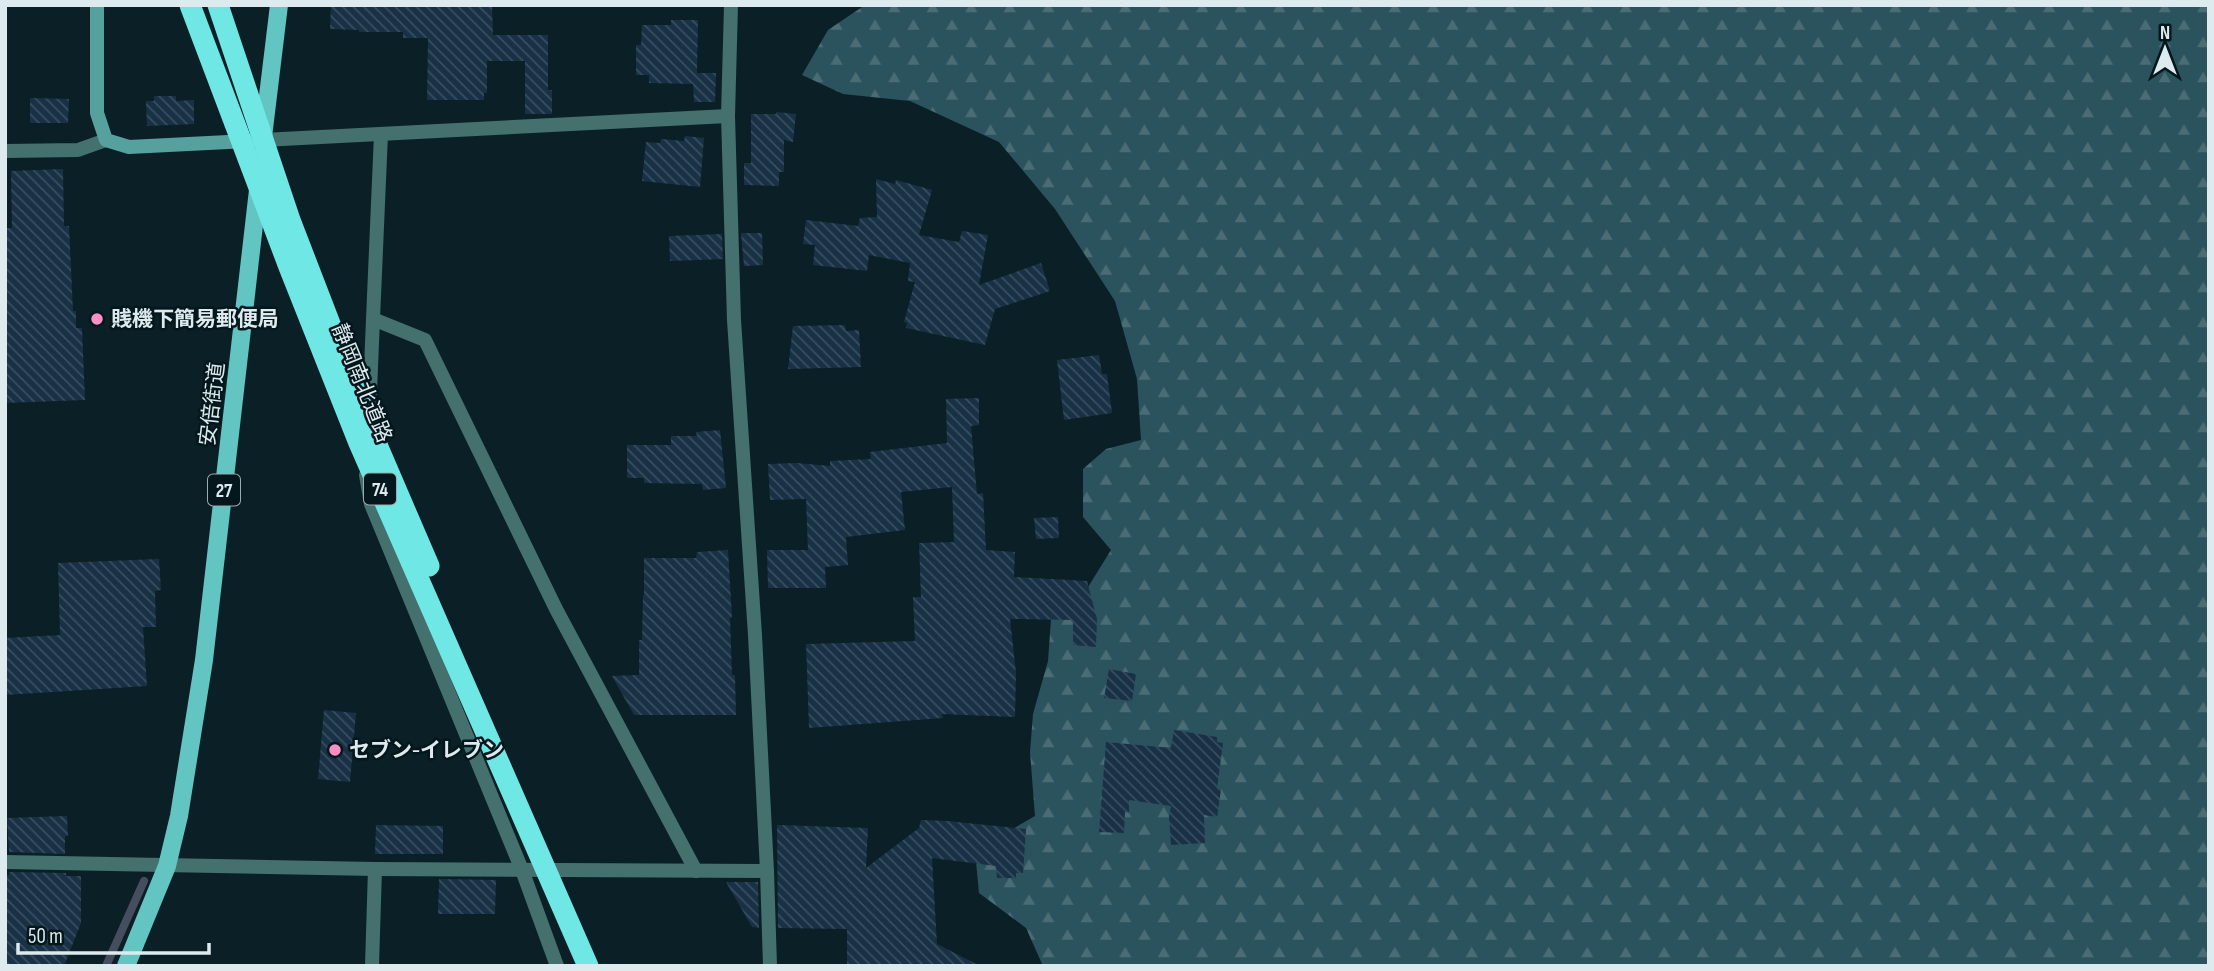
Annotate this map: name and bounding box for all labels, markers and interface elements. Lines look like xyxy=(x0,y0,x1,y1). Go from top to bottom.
north arrow xyxy=(2130,14,2200,84)
text: N xyxy=(2160,22,2170,45)
place label: 賎機下簡易郵便局 xyxy=(111,307,279,332)
marker: 賎機下簡易郵便局 xyxy=(89,311,105,327)
street label: 静岡南北道路 xyxy=(326,320,397,446)
street label: 安倍街道 xyxy=(195,361,230,447)
road number: 74 xyxy=(364,474,396,504)
road number: 27 xyxy=(208,475,240,505)
place label: セブン-イレブン xyxy=(349,738,504,763)
marker: セブン-イレブン xyxy=(327,742,343,758)
scale bar xyxy=(18,912,208,956)
text: 50 m xyxy=(28,924,63,949)

